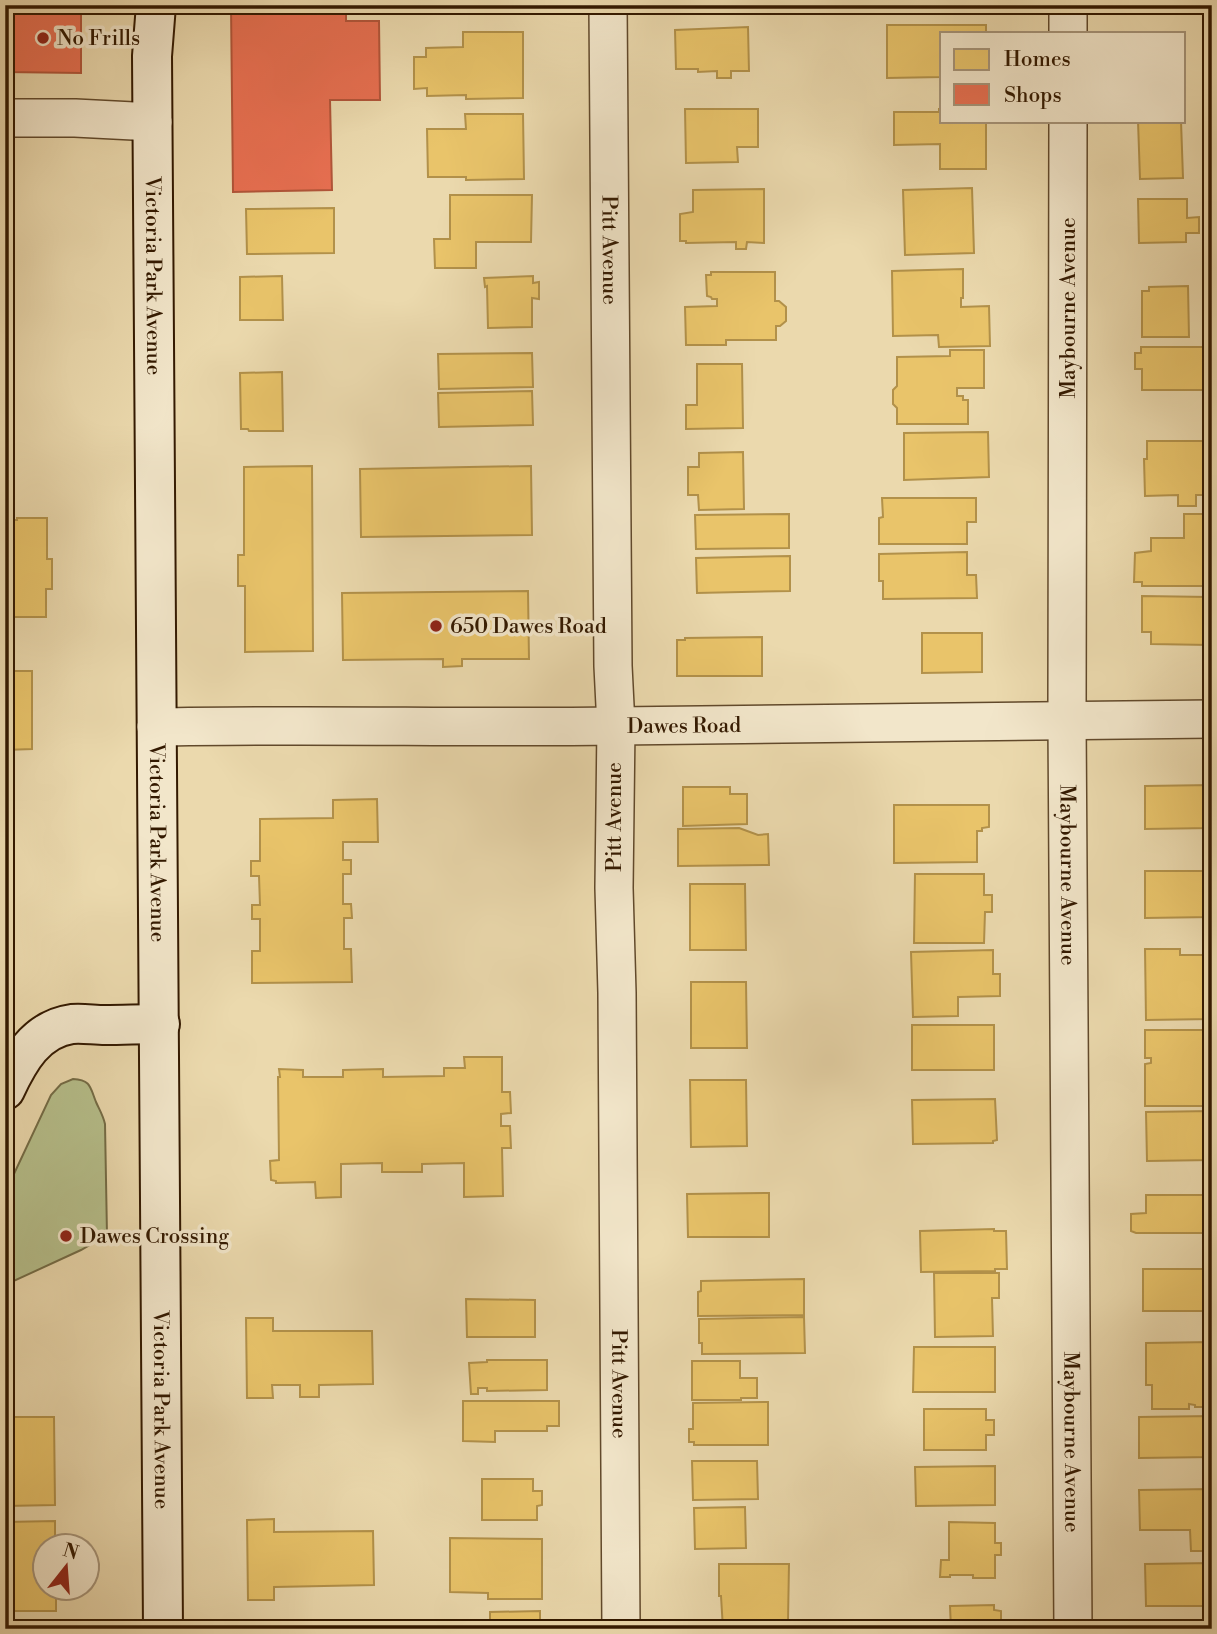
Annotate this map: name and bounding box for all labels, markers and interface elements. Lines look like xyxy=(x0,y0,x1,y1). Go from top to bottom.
place label: No Frills xyxy=(57,26,140,52)
marker: No Frills xyxy=(35,30,51,46)
legend xyxy=(940,32,1186,122)
text: Homes xyxy=(1004,47,1071,73)
text: Shops xyxy=(1004,83,1062,109)
street label: Victoria Park Avenue xyxy=(139,175,166,375)
street label: Pitt Avenue xyxy=(595,195,622,305)
street label: Maybourne Avenue xyxy=(1056,217,1082,399)
place label: 650 Dawes Road xyxy=(450,614,607,640)
marker: 650 Dawes Road xyxy=(428,618,444,634)
street label: Dawes Road xyxy=(627,713,741,740)
street label: Victoria Park Avenue xyxy=(143,742,170,942)
street label: Pitt Avenue xyxy=(602,762,628,872)
street label: Maybourne Avenue xyxy=(1053,784,1081,966)
place label: Dawes Crossing xyxy=(80,1224,229,1250)
marker: Dawes Crossing xyxy=(58,1228,74,1244)
street label: Victoria Park Avenue xyxy=(147,1309,174,1509)
street label: Pitt Avenue xyxy=(605,1329,632,1439)
street label: Maybourne Avenue xyxy=(1057,1351,1084,1533)
north arrow xyxy=(32,1532,102,1602)
text: N xyxy=(60,1538,81,1565)

